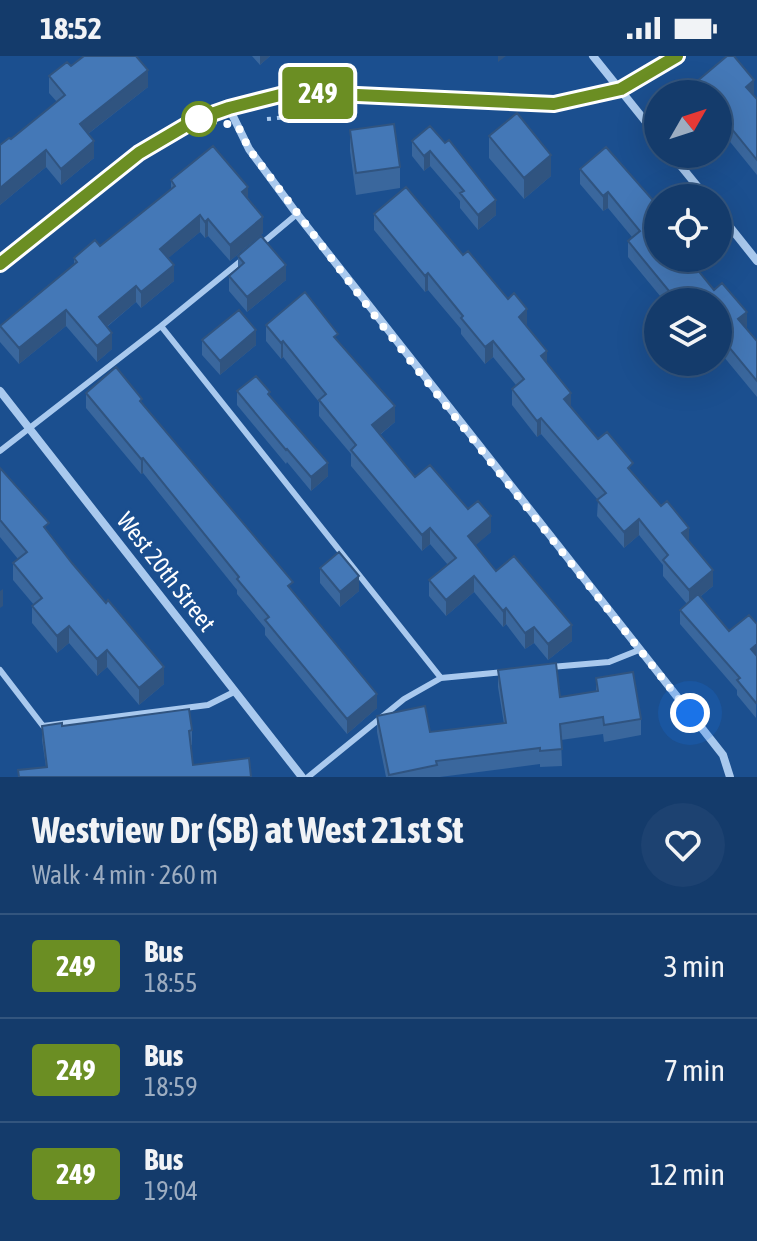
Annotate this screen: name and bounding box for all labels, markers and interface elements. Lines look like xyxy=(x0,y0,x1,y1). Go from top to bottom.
text: 18:52 xyxy=(40,11,102,45)
line badge: 249 xyxy=(272,67,364,119)
text: 249 xyxy=(298,77,338,109)
north arrow xyxy=(644,80,732,168)
map controls xyxy=(644,80,732,376)
unlabelled marker xyxy=(182,102,216,136)
button: locate xyxy=(644,184,732,272)
button: layers xyxy=(644,288,732,376)
street label: West 20th Street xyxy=(112,507,221,637)
your location xyxy=(670,693,710,733)
button: heart xyxy=(641,803,725,887)
text: Westview Dr (SB) at West 21st St xyxy=(32,808,464,851)
text: Walk · 4 min · 260 m xyxy=(32,860,218,890)
text: Bus xyxy=(144,934,183,968)
text: 3 min xyxy=(664,949,725,983)
text: 249 xyxy=(56,950,96,982)
text: 18:55 xyxy=(144,968,198,998)
text: Bus xyxy=(144,1038,183,1072)
text: 7 min xyxy=(664,1053,725,1087)
text: 249 xyxy=(56,1054,96,1086)
text: 18:59 xyxy=(144,1072,198,1102)
text: Bus xyxy=(144,1142,183,1176)
text: 12 min xyxy=(650,1157,725,1191)
text: 249 xyxy=(56,1158,96,1190)
text: 19:04 xyxy=(144,1176,198,1206)

